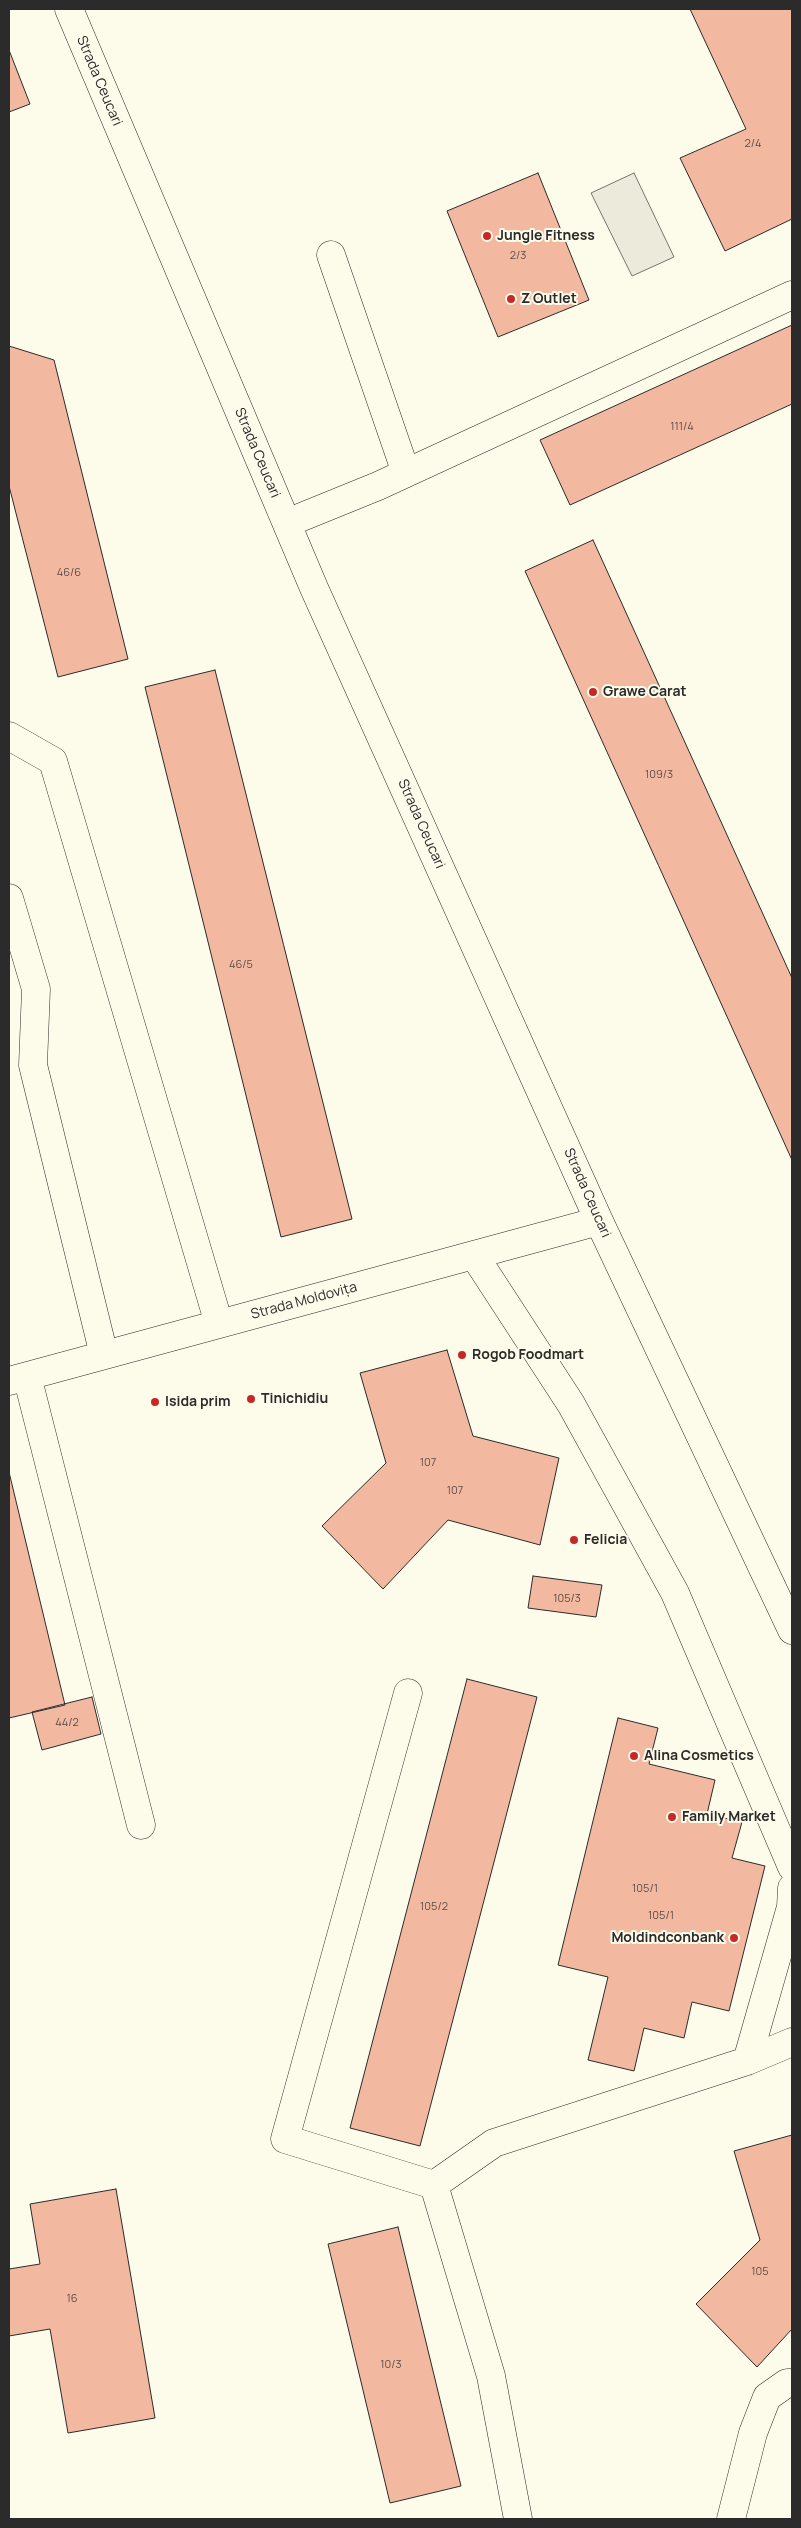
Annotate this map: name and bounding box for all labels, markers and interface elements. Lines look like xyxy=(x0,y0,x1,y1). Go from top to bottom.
street label: Strada Ceucari xyxy=(73,34,125,128)
house number: 2/4 xyxy=(744,137,762,151)
place label: Jungle Fitness xyxy=(497,228,595,244)
marker: Jungle Fitness xyxy=(481,230,493,242)
house number: 2/3 xyxy=(510,249,526,263)
place label: Z Outlet xyxy=(521,291,577,307)
marker: Z Outlet xyxy=(505,293,517,305)
street label: Strada Ceucari xyxy=(231,406,283,500)
house number: 111/4 xyxy=(670,420,694,434)
house number: 46/6 xyxy=(57,566,81,580)
place label: Grawe Carat xyxy=(603,684,687,700)
marker: Grawe Carat xyxy=(587,686,599,698)
house number: 109/3 xyxy=(645,768,673,782)
street label: Strada Ceucari xyxy=(394,777,448,871)
house number: 46/5 xyxy=(229,958,253,972)
street label: Strada Ceucari xyxy=(560,1146,614,1240)
street label: Strada Moldovița xyxy=(249,1279,359,1323)
place label: Rogob Foodmart xyxy=(472,1347,584,1363)
marker: Rogob Foodmart xyxy=(456,1349,468,1361)
place label: Tinichidiu xyxy=(261,1391,328,1407)
marker: Tinichidiu xyxy=(245,1393,257,1405)
place label: Isida prim xyxy=(165,1394,231,1410)
marker: Isida prim xyxy=(149,1396,161,1408)
house number: 107 xyxy=(420,1456,436,1470)
house number: 107 xyxy=(447,1484,463,1498)
place label: Felicia xyxy=(584,1532,627,1548)
marker: Felicia xyxy=(568,1534,580,1546)
house number: 105/3 xyxy=(553,1592,581,1606)
house number: 44/2 xyxy=(55,1716,79,1730)
place label: Alina Cosmetics xyxy=(644,1748,754,1764)
marker: Alina Cosmetics xyxy=(628,1750,640,1762)
place label: Family Market xyxy=(682,1809,776,1825)
marker: Family Market xyxy=(666,1811,678,1823)
house number: 105/1 xyxy=(632,1882,658,1896)
house number: 105/2 xyxy=(420,1900,448,1914)
house number: 105/1 xyxy=(648,1909,674,1923)
place label: Moldindconbank xyxy=(611,1930,724,1946)
marker: Moldindconbank xyxy=(728,1932,740,1944)
house number: 105 xyxy=(751,2265,769,2279)
house number: 16 xyxy=(66,2292,78,2306)
house number: 10/3 xyxy=(380,2358,402,2372)

